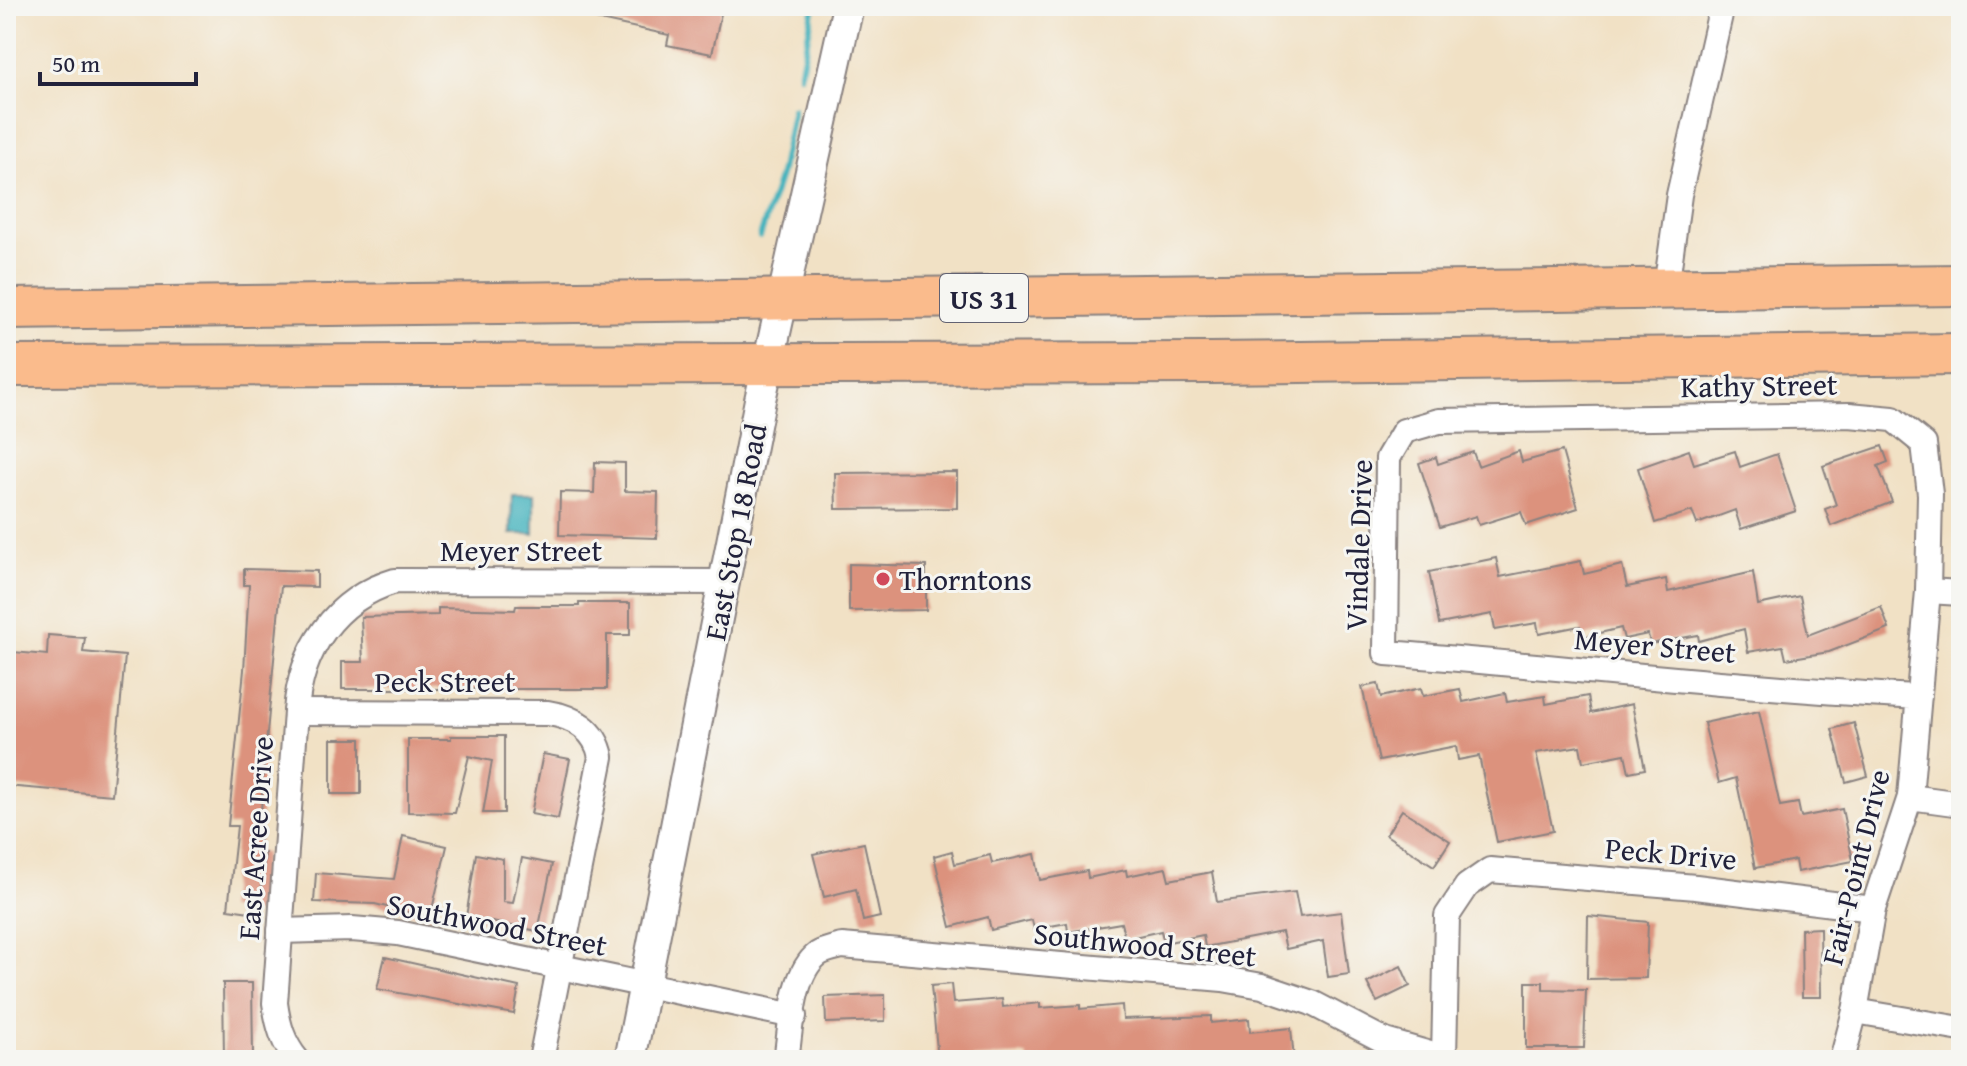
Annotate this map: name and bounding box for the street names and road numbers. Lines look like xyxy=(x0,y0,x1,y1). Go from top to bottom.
road number: US 31 xyxy=(940,274,1028,322)
street label: Kathy Street xyxy=(1680,362,1838,408)
street label: East Stop 18 Road xyxy=(692,420,778,644)
street label: Vindale Drive xyxy=(1333,459,1383,631)
street label: Meyer Street xyxy=(440,528,602,572)
street label: Meyer Street xyxy=(1572,616,1738,674)
street label: Peck Street xyxy=(375,659,516,703)
street label: East Acree Drive xyxy=(226,735,284,941)
street label: Fair-Point Drive xyxy=(1809,765,1901,969)
street label: Peck Drive xyxy=(1603,825,1739,881)
street label: Southwood Street xyxy=(383,881,611,967)
street label: Southwood Street xyxy=(1032,910,1259,978)

